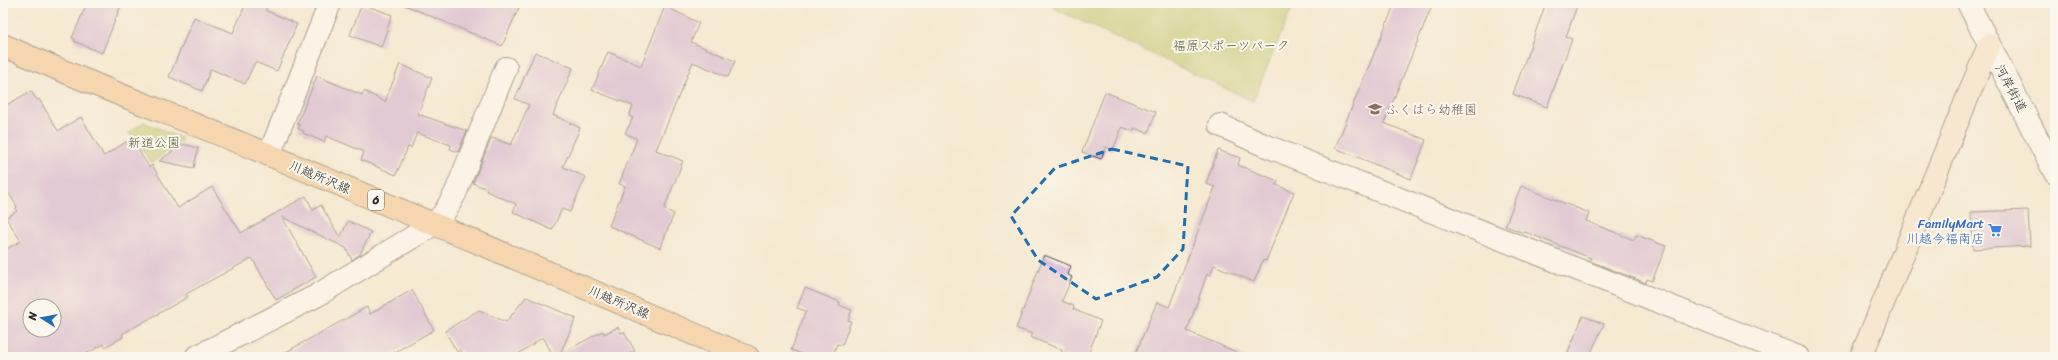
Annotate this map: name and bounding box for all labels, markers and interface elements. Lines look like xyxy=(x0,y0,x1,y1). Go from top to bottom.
park label: 福原スポーツパーク xyxy=(1173,34,1289,57)
street label: 河岸街道 xyxy=(1989,60,2033,116)
place label: ふくはら幼稚園 xyxy=(1386,98,1477,121)
school or university icon: ふくはら幼稚園 xyxy=(1367,101,1383,117)
park label: 新道公園 xyxy=(128,131,180,154)
street label: 川越所沢線 xyxy=(286,154,355,201)
road number: 6 xyxy=(368,190,384,210)
place label: FamilyMart 川越今福南店 xyxy=(1906,212,1984,250)
supermarket icon: FamilyMart 川越今福南店 xyxy=(1987,222,2003,238)
street label: 川越所沢線 xyxy=(585,279,654,326)
north arrow xyxy=(22,298,62,338)
text: N xyxy=(22,310,43,323)

